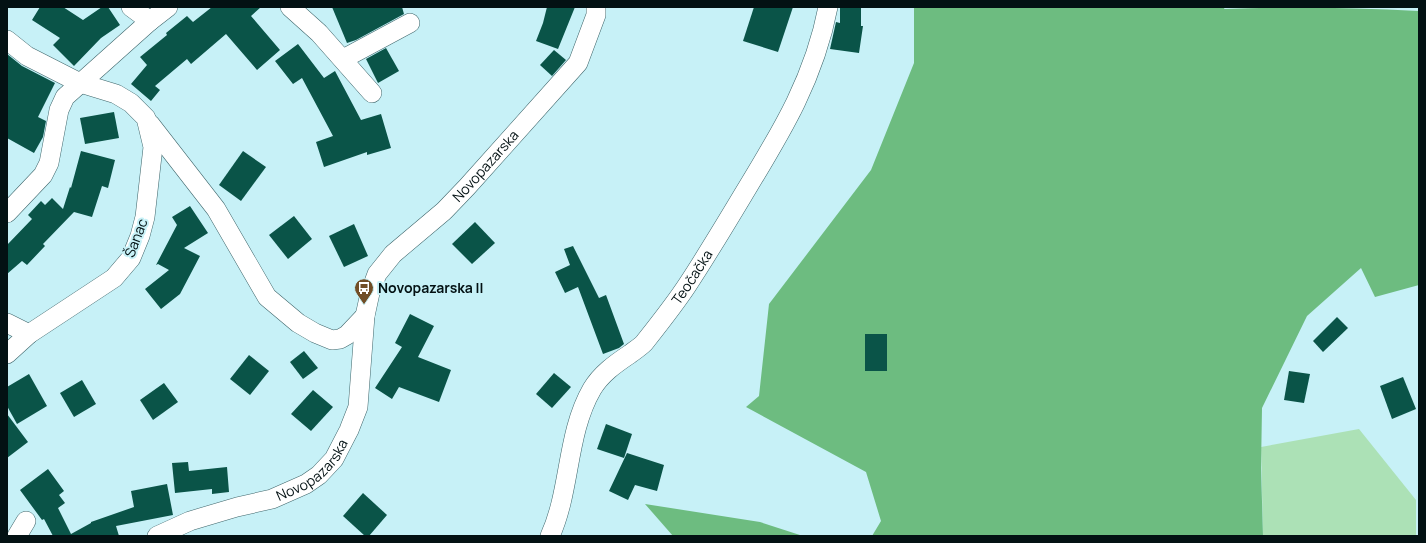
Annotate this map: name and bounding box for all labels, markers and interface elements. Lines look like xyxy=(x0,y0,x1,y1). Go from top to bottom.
street label: Novopazarska xyxy=(448,126,523,206)
street label: Šanac xyxy=(119,215,152,260)
street label: Teočačka xyxy=(667,246,716,308)
bus stop icon: Novopazarska II xyxy=(353,277,375,305)
place label: Novopazarska II xyxy=(378,278,483,297)
street label: Novopazarska xyxy=(273,436,352,505)

